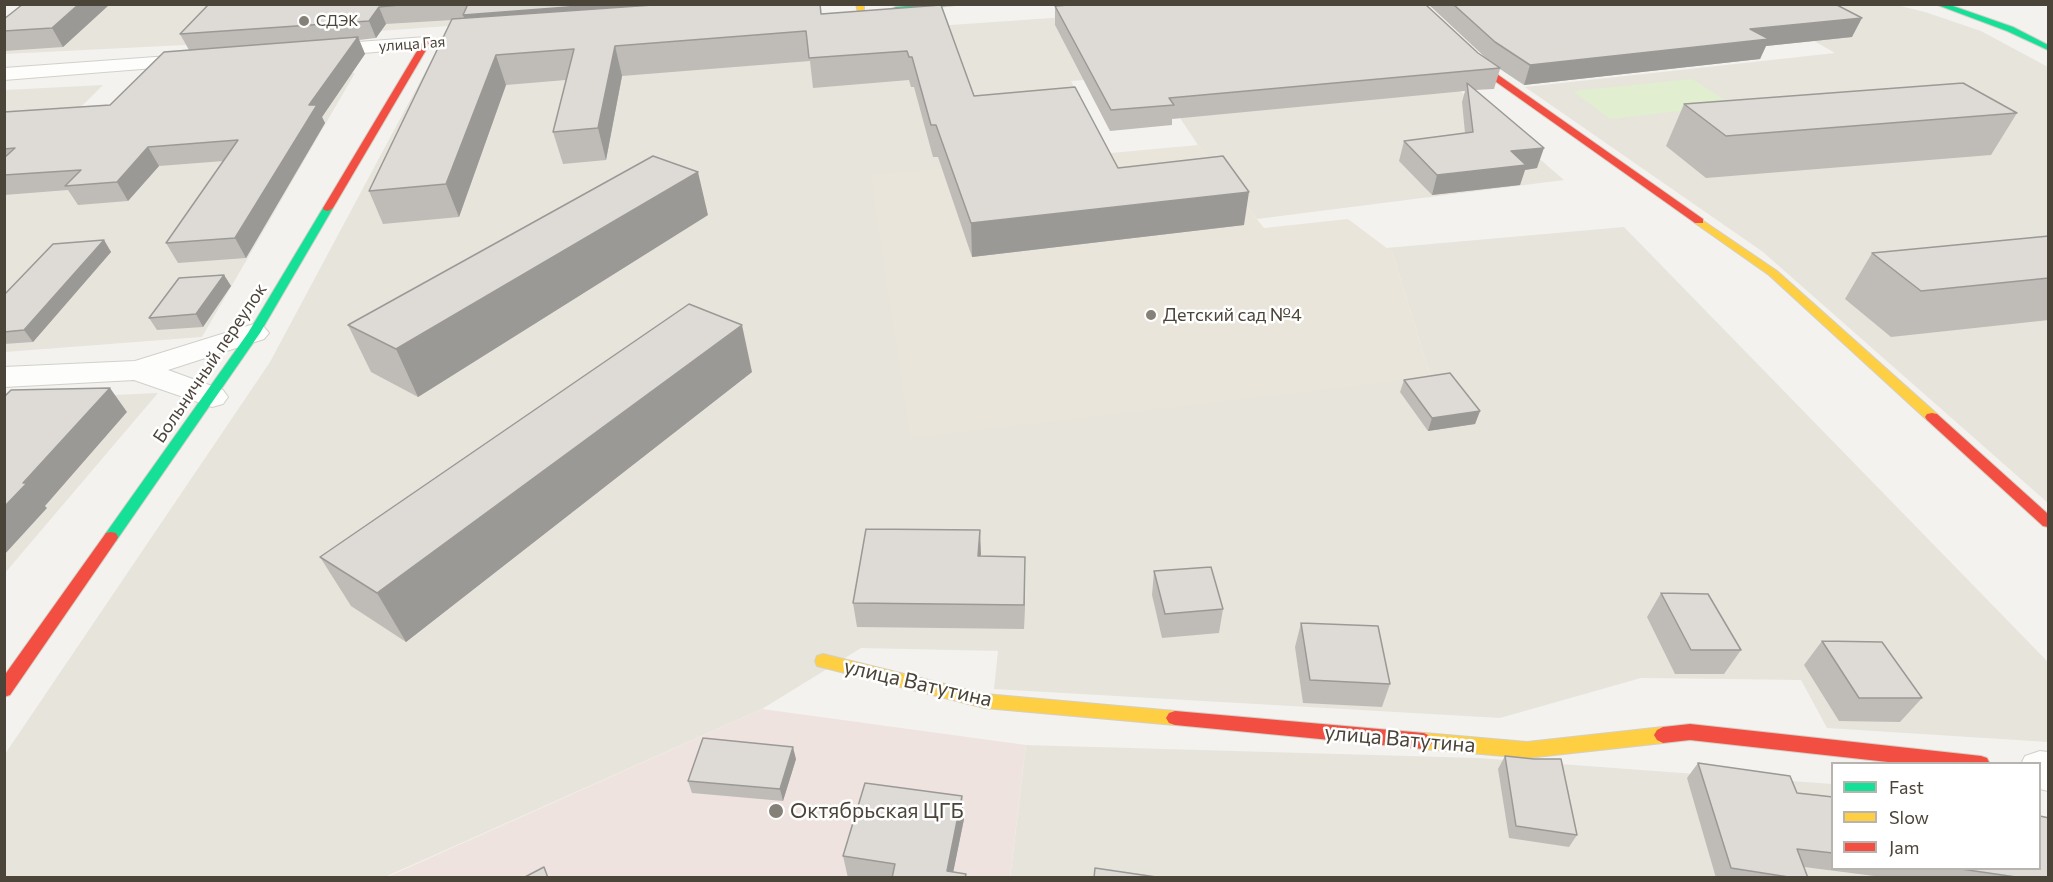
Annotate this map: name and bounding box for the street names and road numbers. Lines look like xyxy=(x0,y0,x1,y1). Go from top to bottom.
street label: улица Гая xyxy=(378,33,446,55)
street label: Больничный переулок xyxy=(149,279,271,447)
street label: улица Ватутина xyxy=(841,654,995,712)
street label: улица Ватутина xyxy=(1323,720,1477,758)

